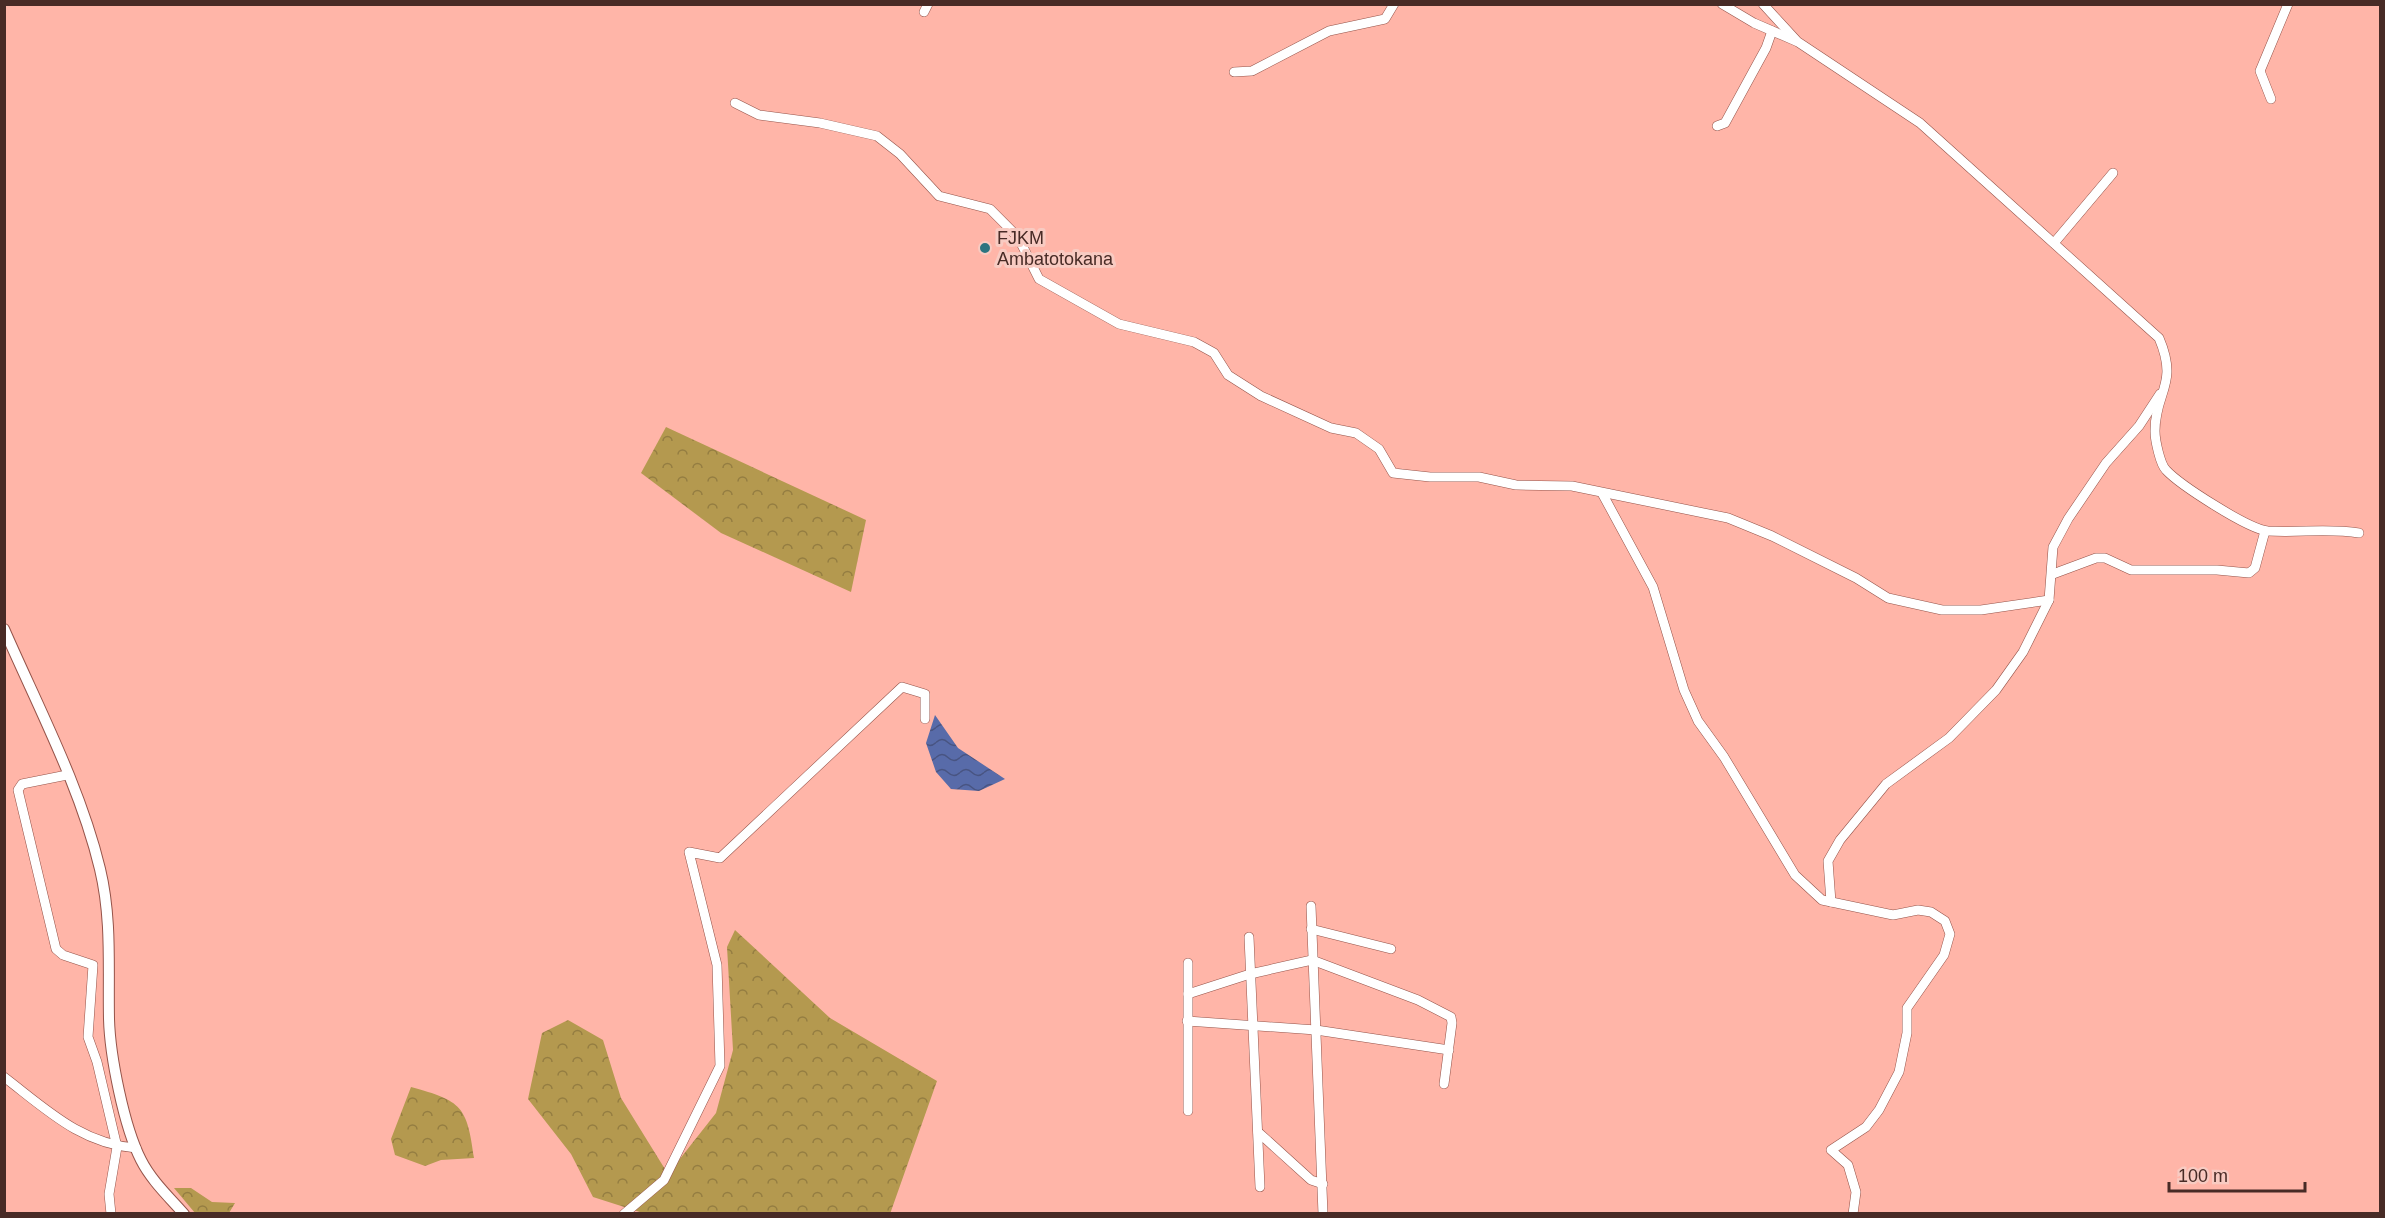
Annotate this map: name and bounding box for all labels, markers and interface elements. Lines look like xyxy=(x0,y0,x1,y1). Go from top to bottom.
place label: FJKM Ambatotokana xyxy=(997,228,1114,269)
marker: FJKM Ambatotokana xyxy=(978,241,992,255)
scale bar xyxy=(2169,1155,2306,1193)
text: 100 m xyxy=(2178,1166,2228,1186)

